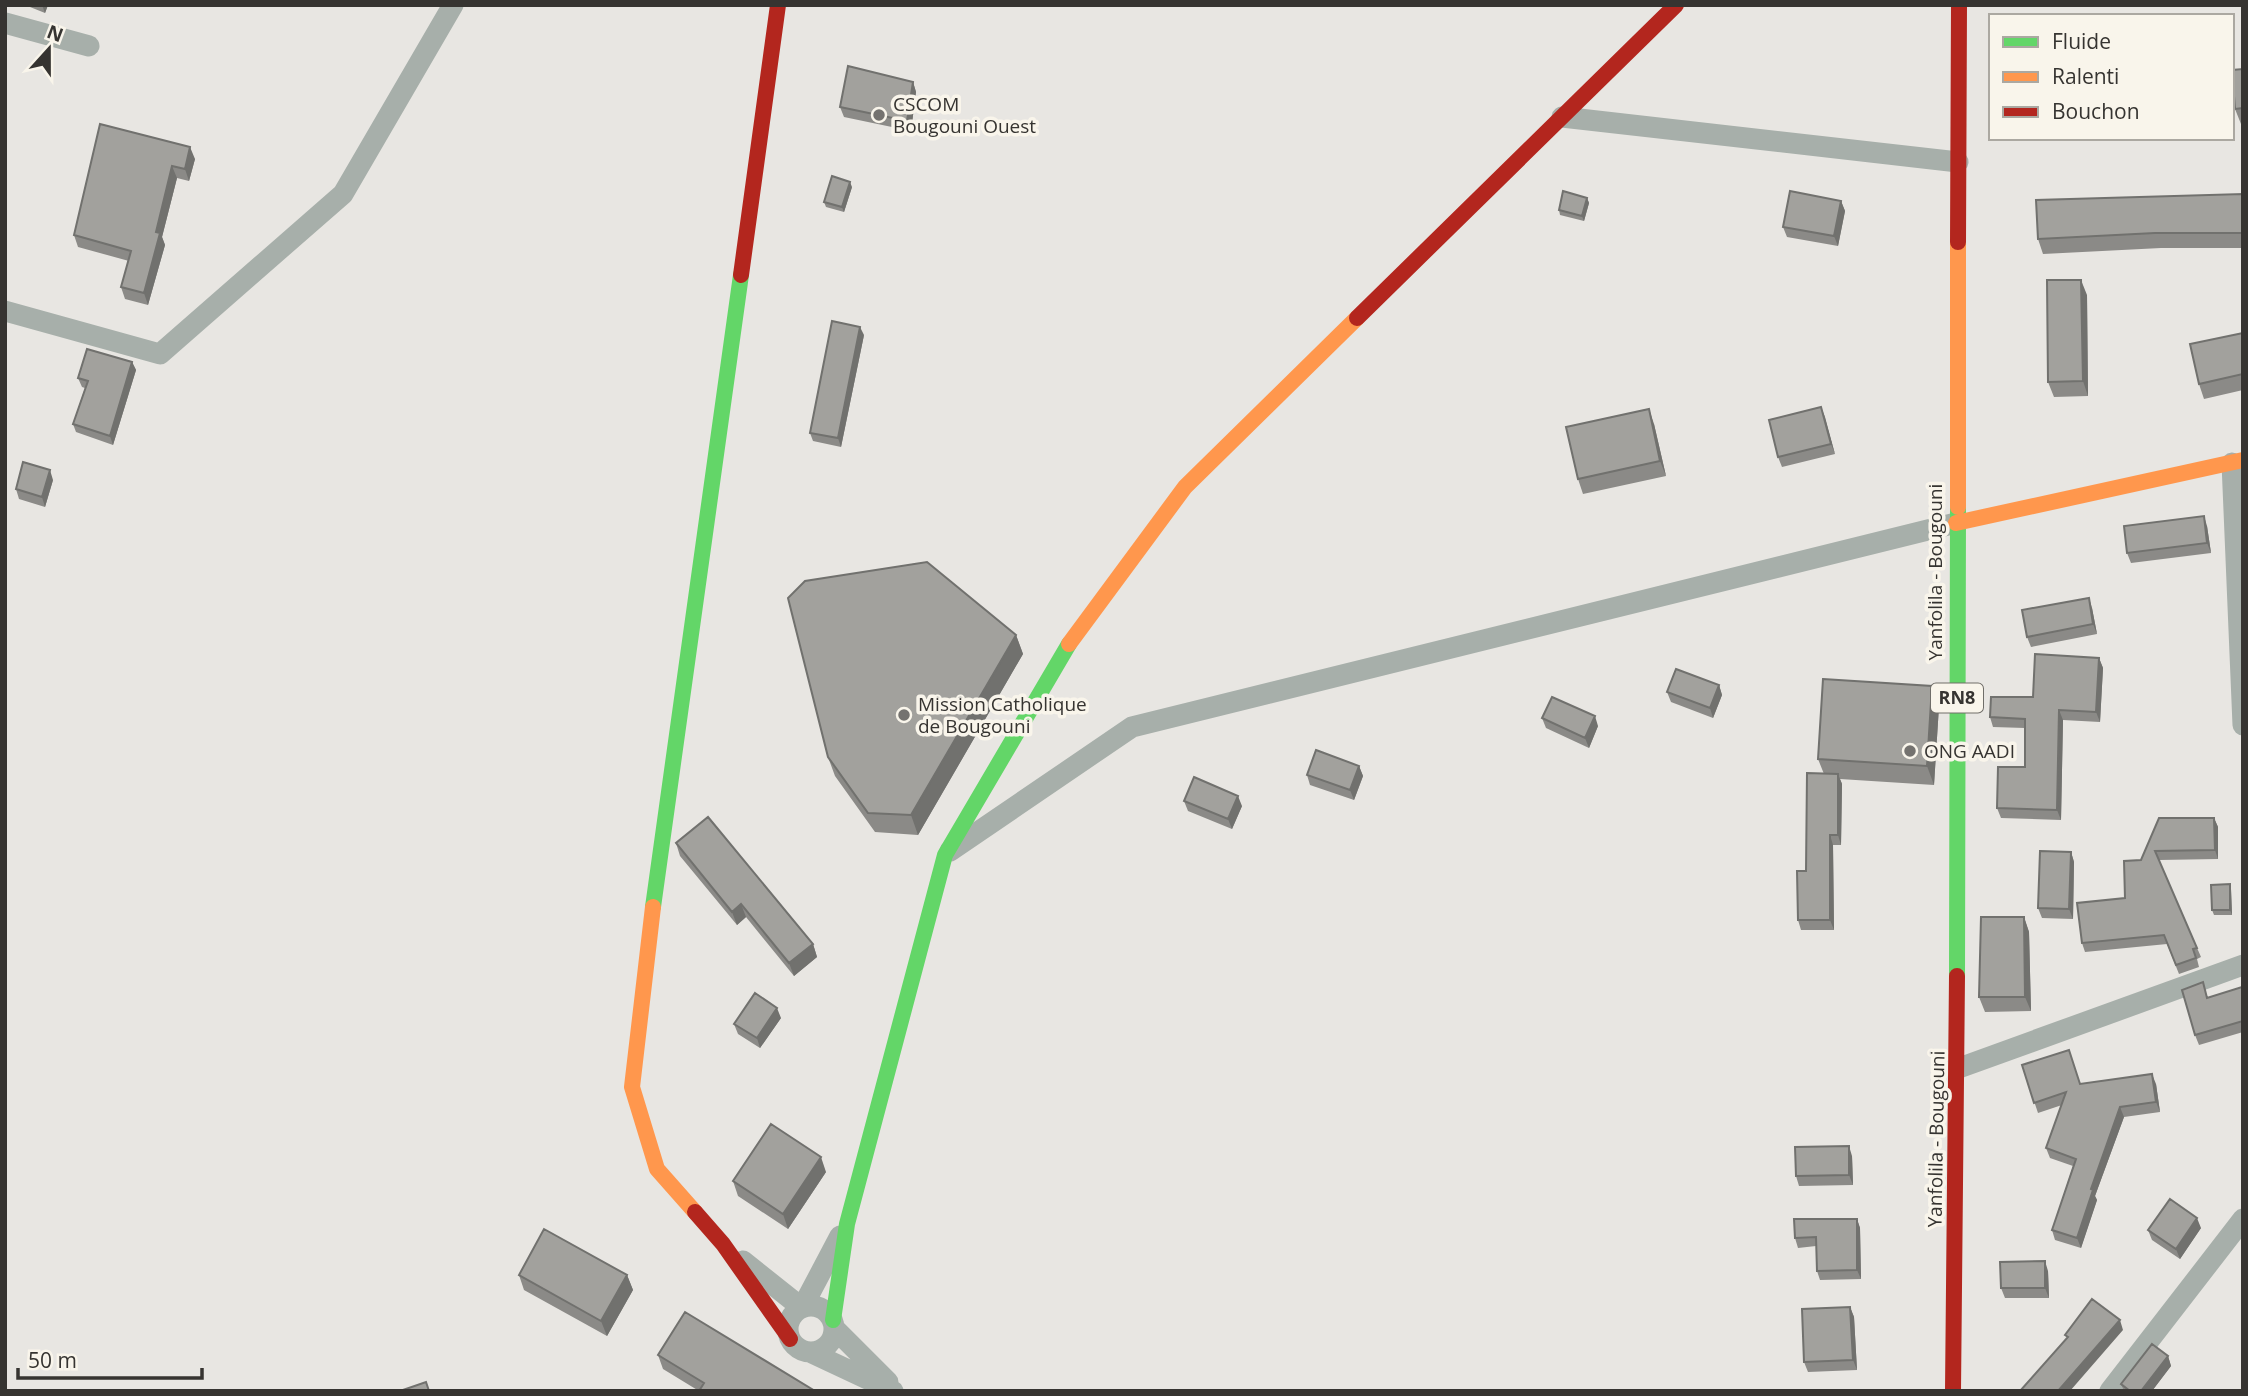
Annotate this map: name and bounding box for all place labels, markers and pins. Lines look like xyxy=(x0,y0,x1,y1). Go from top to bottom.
place label: CSCOM Bougouni Ouest xyxy=(893,91,1036,139)
marker: CSCOM Bougouni Ouest xyxy=(871,107,887,123)
place label: Mission Catholique de Bougouni xyxy=(918,691,1087,739)
marker: Mission Catholique de Bougouni xyxy=(896,707,912,723)
place label: ONG AADI xyxy=(1924,738,2015,764)
marker: ONG AADI xyxy=(1902,743,1918,759)

